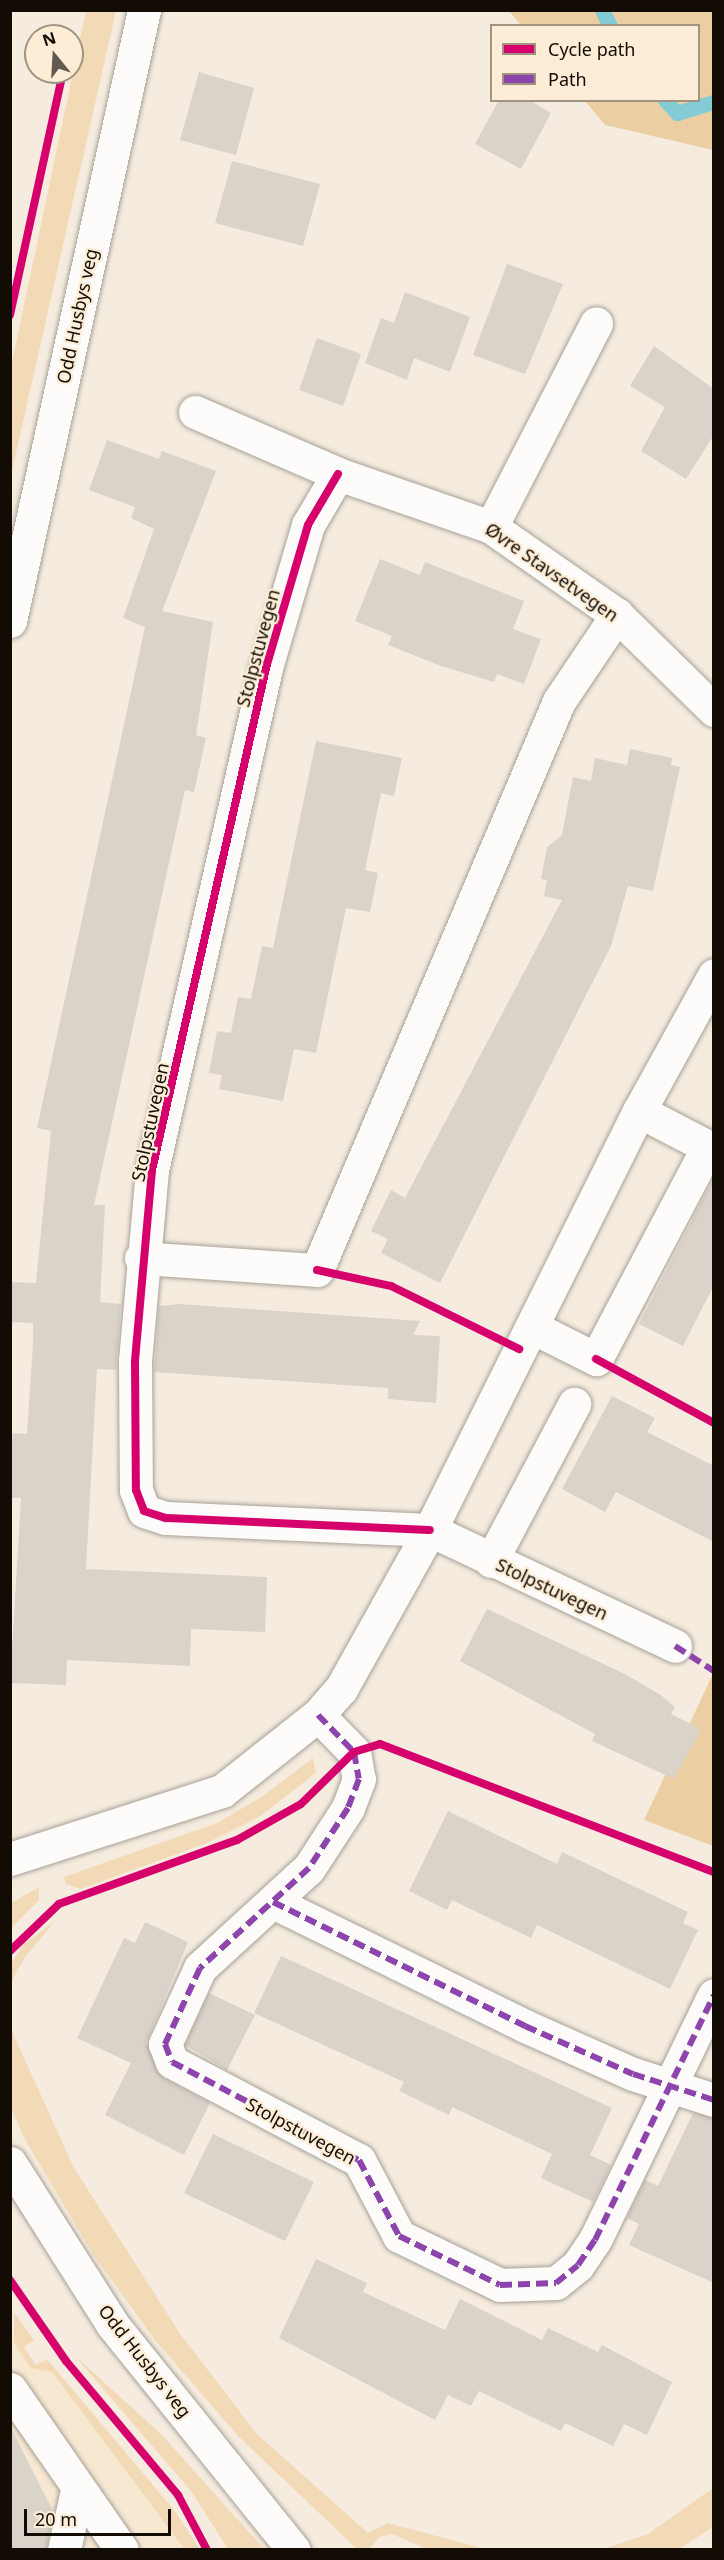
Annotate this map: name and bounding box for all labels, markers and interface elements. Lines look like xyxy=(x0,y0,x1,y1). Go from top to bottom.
north arrow xyxy=(24,24,84,84)
legend xyxy=(490,24,700,102)
text: N xyxy=(39,26,59,51)
text: Cycle path xyxy=(548,37,635,61)
text: Path xyxy=(548,67,587,91)
street label: Odd Husbys veg xyxy=(52,246,102,386)
street label: Øvre Stavsetvegen xyxy=(481,518,623,626)
street label: Stolpstuvegen xyxy=(232,587,284,709)
street label: Stolpstuvegen xyxy=(127,1061,173,1183)
street label: Stolpstuvegen xyxy=(493,1554,611,1624)
street label: Stolpstuvegen xyxy=(243,2093,359,2169)
street label: Odd Husbys veg xyxy=(94,2300,196,2422)
scale bar xyxy=(27,2497,174,2535)
text: 20 m xyxy=(35,2507,77,2531)

